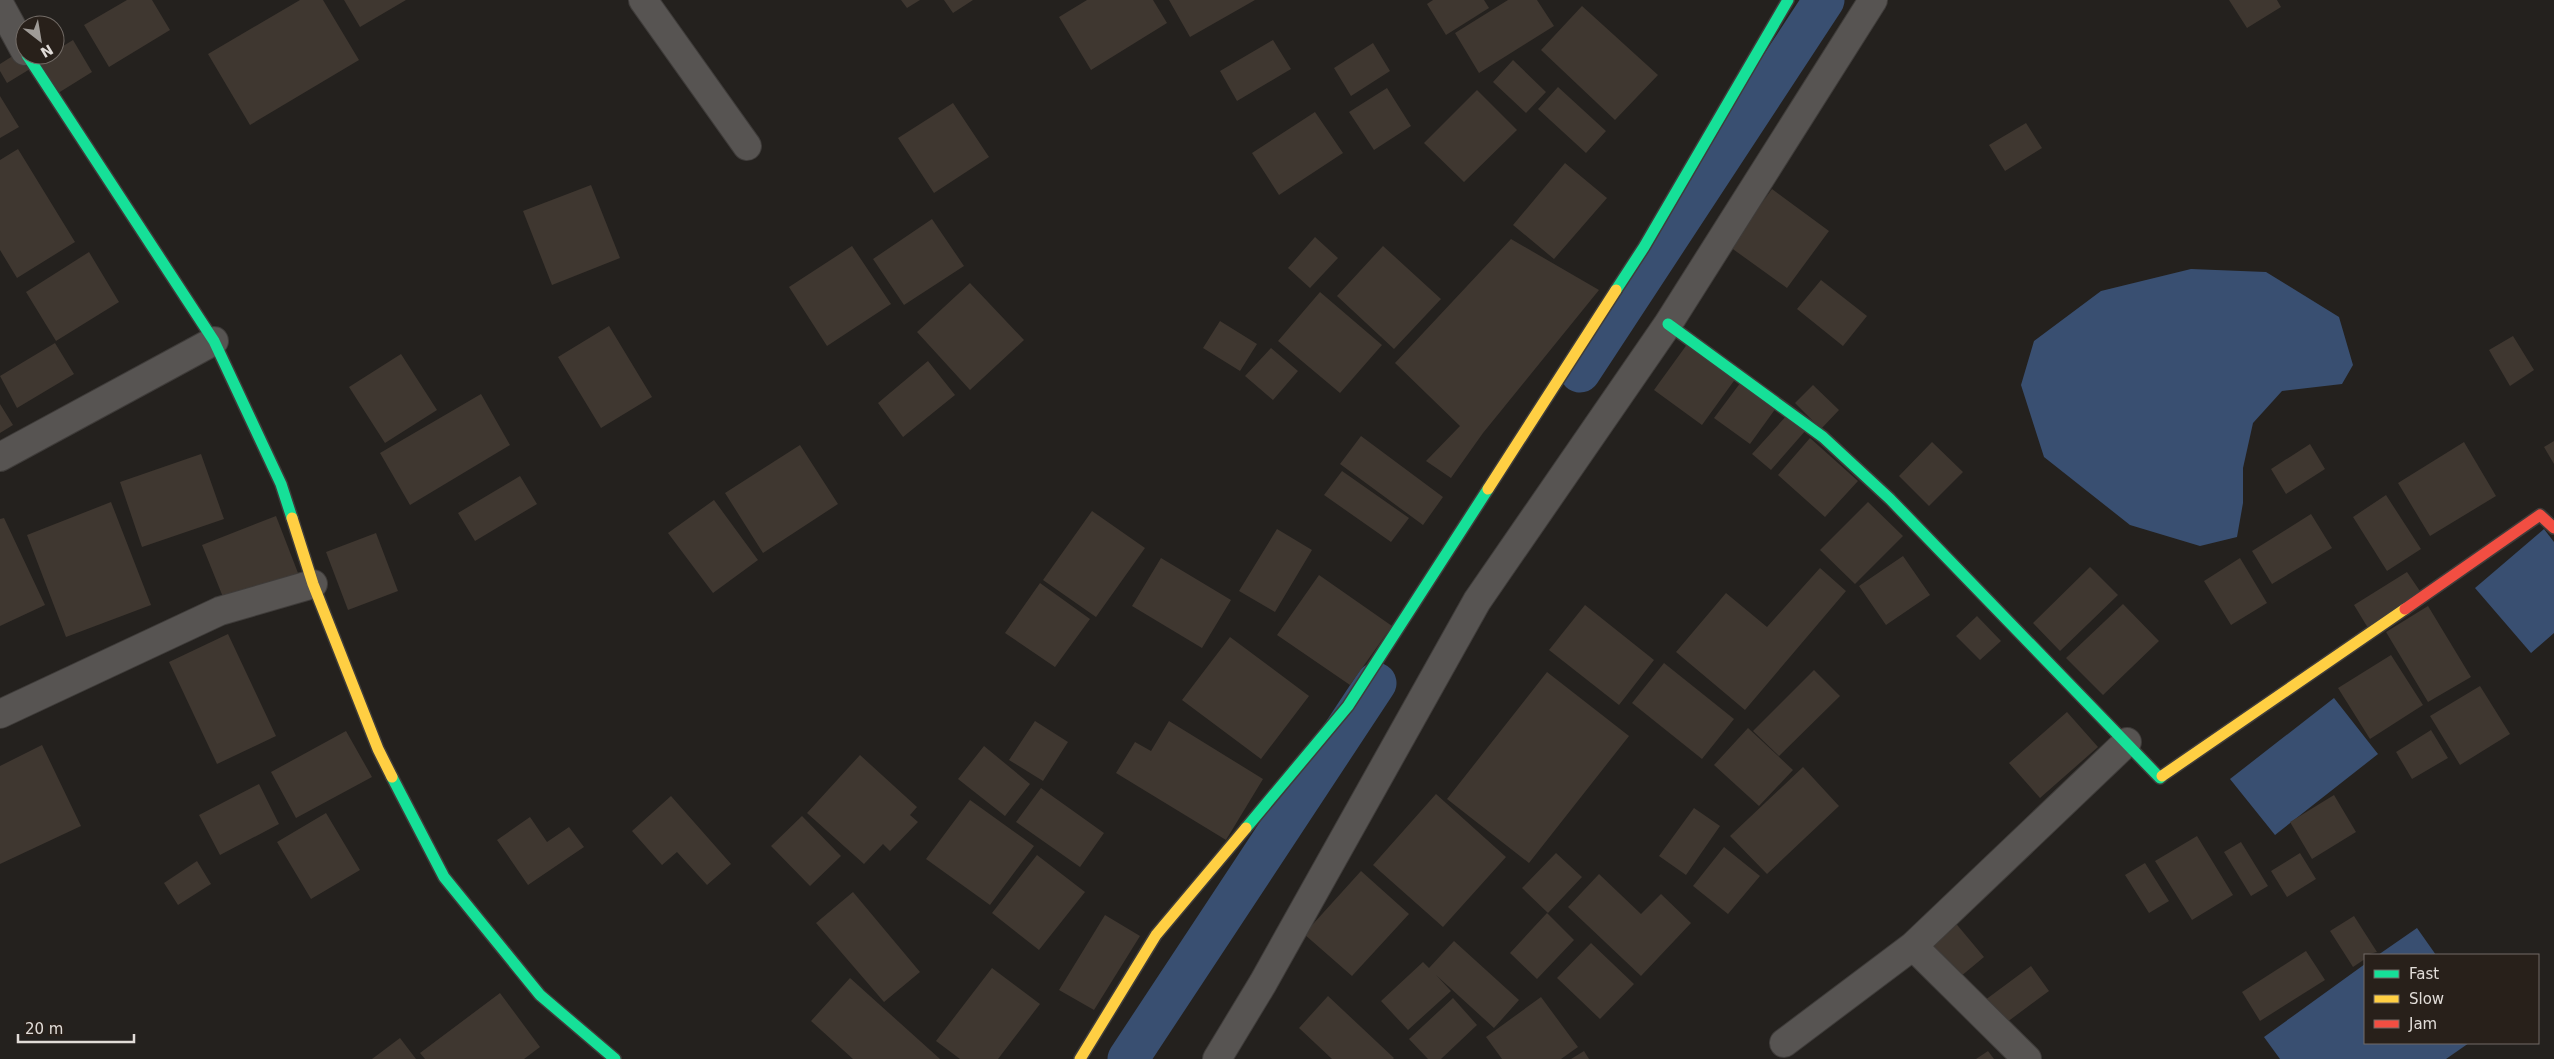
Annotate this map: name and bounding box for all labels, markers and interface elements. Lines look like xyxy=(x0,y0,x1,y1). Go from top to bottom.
north arrow xyxy=(15,15,65,65)
text: N xyxy=(38,41,56,61)
legend xyxy=(2364,954,2539,1044)
text: Fast xyxy=(2409,965,2439,983)
text: Slow xyxy=(2409,990,2444,1008)
scale bar xyxy=(18,1012,134,1044)
text: Jam xyxy=(2408,1015,2437,1033)
text: 20 m xyxy=(25,1020,63,1038)

